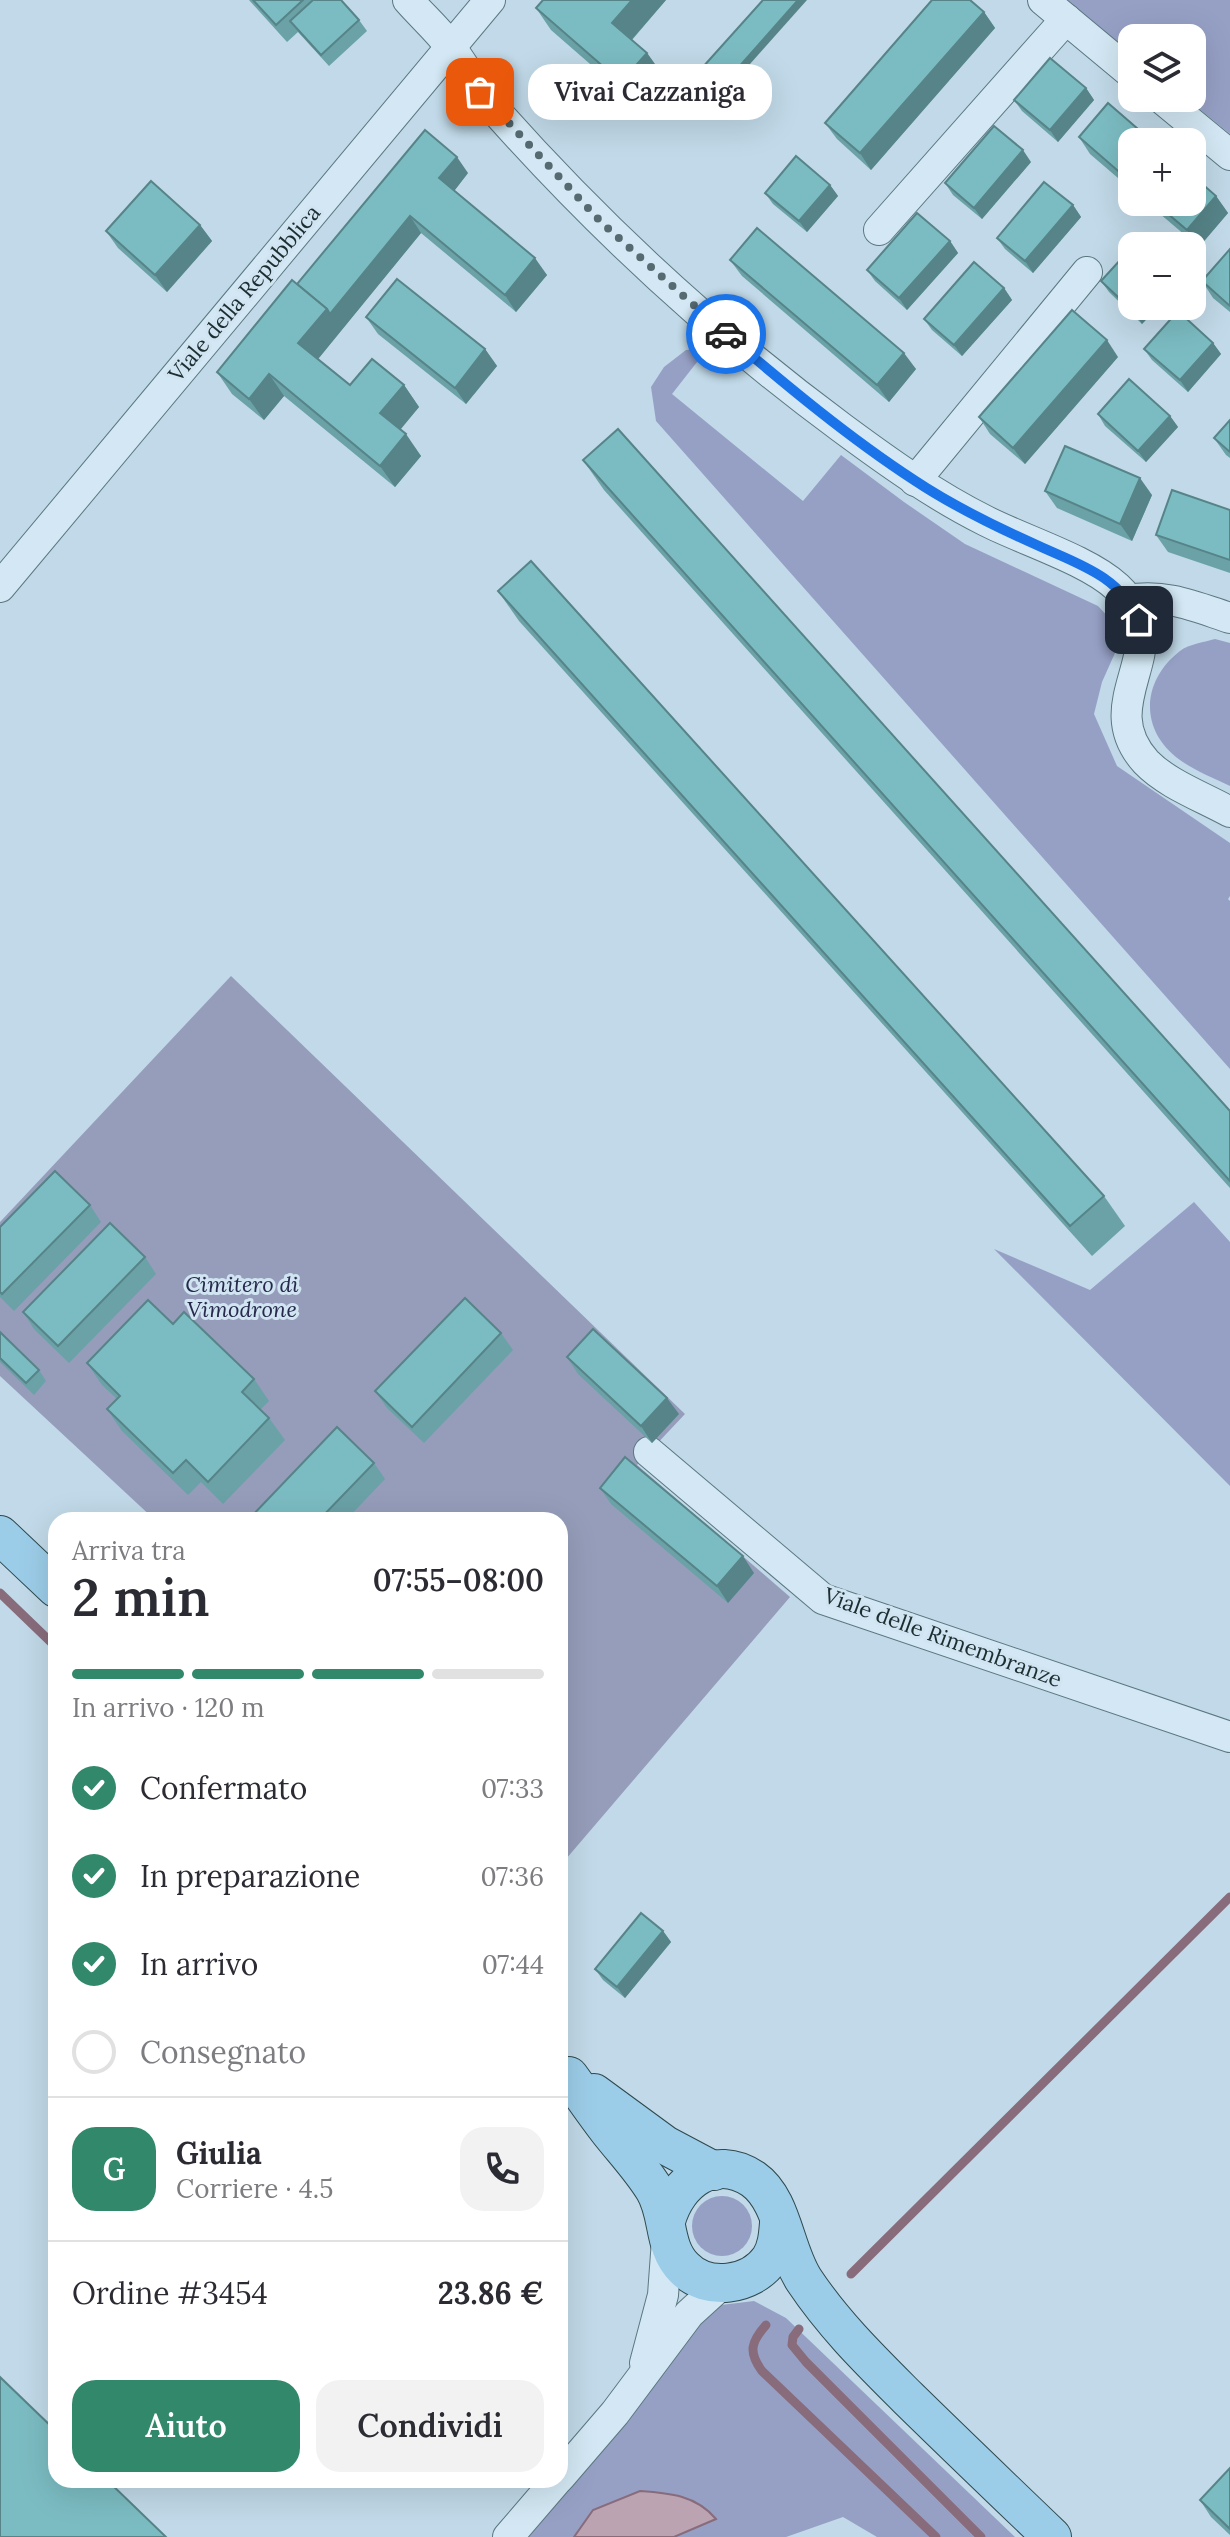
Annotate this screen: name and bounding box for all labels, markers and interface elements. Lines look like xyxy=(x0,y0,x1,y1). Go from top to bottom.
map controls xyxy=(1118,24,1206,320)
button: layers xyxy=(1118,24,1206,112)
pin xyxy=(446,58,514,126)
callout: Vivai Cazzaniga xyxy=(528,64,772,120)
icon: bag xyxy=(458,70,502,114)
text: Vivai Cazzaniga xyxy=(554,75,746,108)
button: + xyxy=(1118,128,1206,216)
street label: Viale della Repubblica xyxy=(161,199,326,388)
button: − xyxy=(1118,232,1206,320)
courier xyxy=(686,294,766,374)
icon: car xyxy=(704,312,748,356)
pin xyxy=(1105,586,1173,654)
icon: home xyxy=(1117,598,1161,642)
park label: Cimitero di Vimodrone xyxy=(185,1270,299,1323)
text: Arriva tra xyxy=(72,1534,186,1567)
text: 07:55–08:00 xyxy=(373,1561,544,1599)
text: 2 min xyxy=(72,1564,210,1630)
street label: Viale delle Rimembranze xyxy=(819,1581,1066,1693)
text: In arrivo · 120 m xyxy=(72,1691,264,1724)
icon: check xyxy=(72,1766,116,1810)
text: Confermato xyxy=(140,1769,307,1807)
text: 07:33 xyxy=(481,1772,544,1805)
icon: check xyxy=(72,1854,116,1898)
text: In preparazione xyxy=(140,1857,360,1895)
text: 07:36 xyxy=(480,1860,544,1893)
icon: check xyxy=(72,1942,116,1986)
text: In arrivo xyxy=(140,1945,258,1983)
text: 07:44 xyxy=(482,1948,544,1981)
text: Consegnato xyxy=(140,2033,306,2071)
button: phone xyxy=(460,2127,544,2211)
text: Giulia xyxy=(176,2134,262,2172)
text: G xyxy=(103,2150,125,2188)
text: Corriere · 4.5 xyxy=(176,2172,333,2205)
text: Ordine #3454 xyxy=(72,2274,268,2312)
text: 23.86 € xyxy=(438,2274,544,2312)
button: Aiuto xyxy=(72,2380,300,2472)
button: Condividi xyxy=(316,2380,544,2472)

